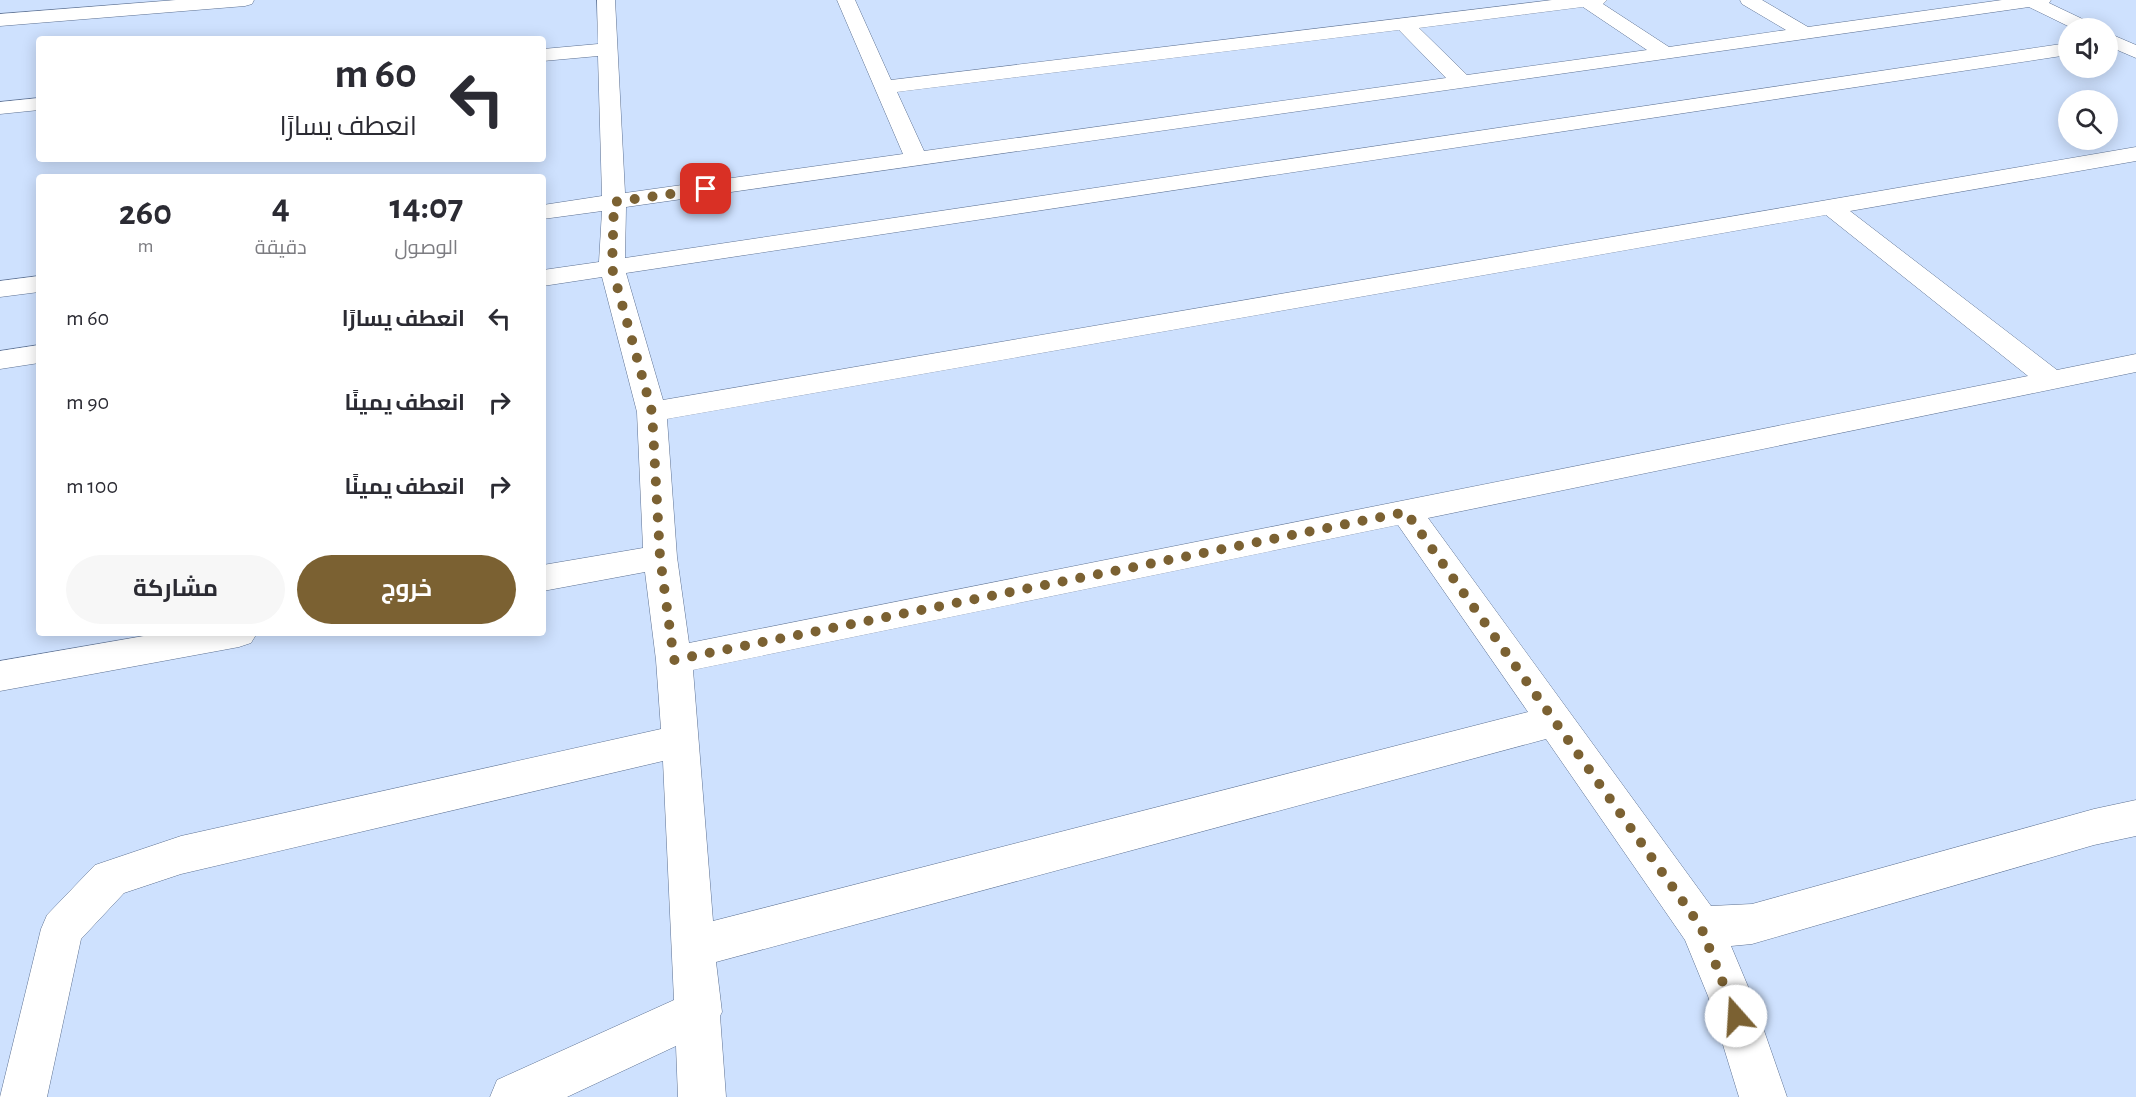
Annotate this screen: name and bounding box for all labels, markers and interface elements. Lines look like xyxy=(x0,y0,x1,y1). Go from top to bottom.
map controls xyxy=(2058,18,2118,150)
button: sound xyxy=(2058,18,2118,78)
text: 60 m xyxy=(335,53,417,95)
icon: left xyxy=(438,60,516,138)
button: search xyxy=(2058,90,2118,150)
text: انعطف يسارًا xyxy=(279,113,417,140)
pin xyxy=(680,163,731,214)
icon: arrive xyxy=(689,172,722,205)
text: 4 xyxy=(272,189,290,225)
text: 14:07 xyxy=(390,189,463,225)
text: 260 xyxy=(119,195,172,231)
text: m xyxy=(137,236,153,256)
text: دقيقة xyxy=(255,238,307,258)
text: الوصول xyxy=(395,238,458,258)
icon: left xyxy=(483,302,516,335)
text: 60 m xyxy=(66,307,109,329)
text: انعطف يسارًا xyxy=(342,308,465,330)
icon: right xyxy=(483,386,516,419)
text: 90 m xyxy=(66,391,109,413)
text: انعطف يمينًا xyxy=(344,392,465,414)
icon: right xyxy=(483,470,516,503)
text: 100 m xyxy=(66,475,118,497)
text: انعطف يمينًا xyxy=(344,476,465,498)
button: مشاركة xyxy=(66,555,285,624)
button: خروج xyxy=(297,555,516,624)
position arrow xyxy=(1704,984,1768,1048)

